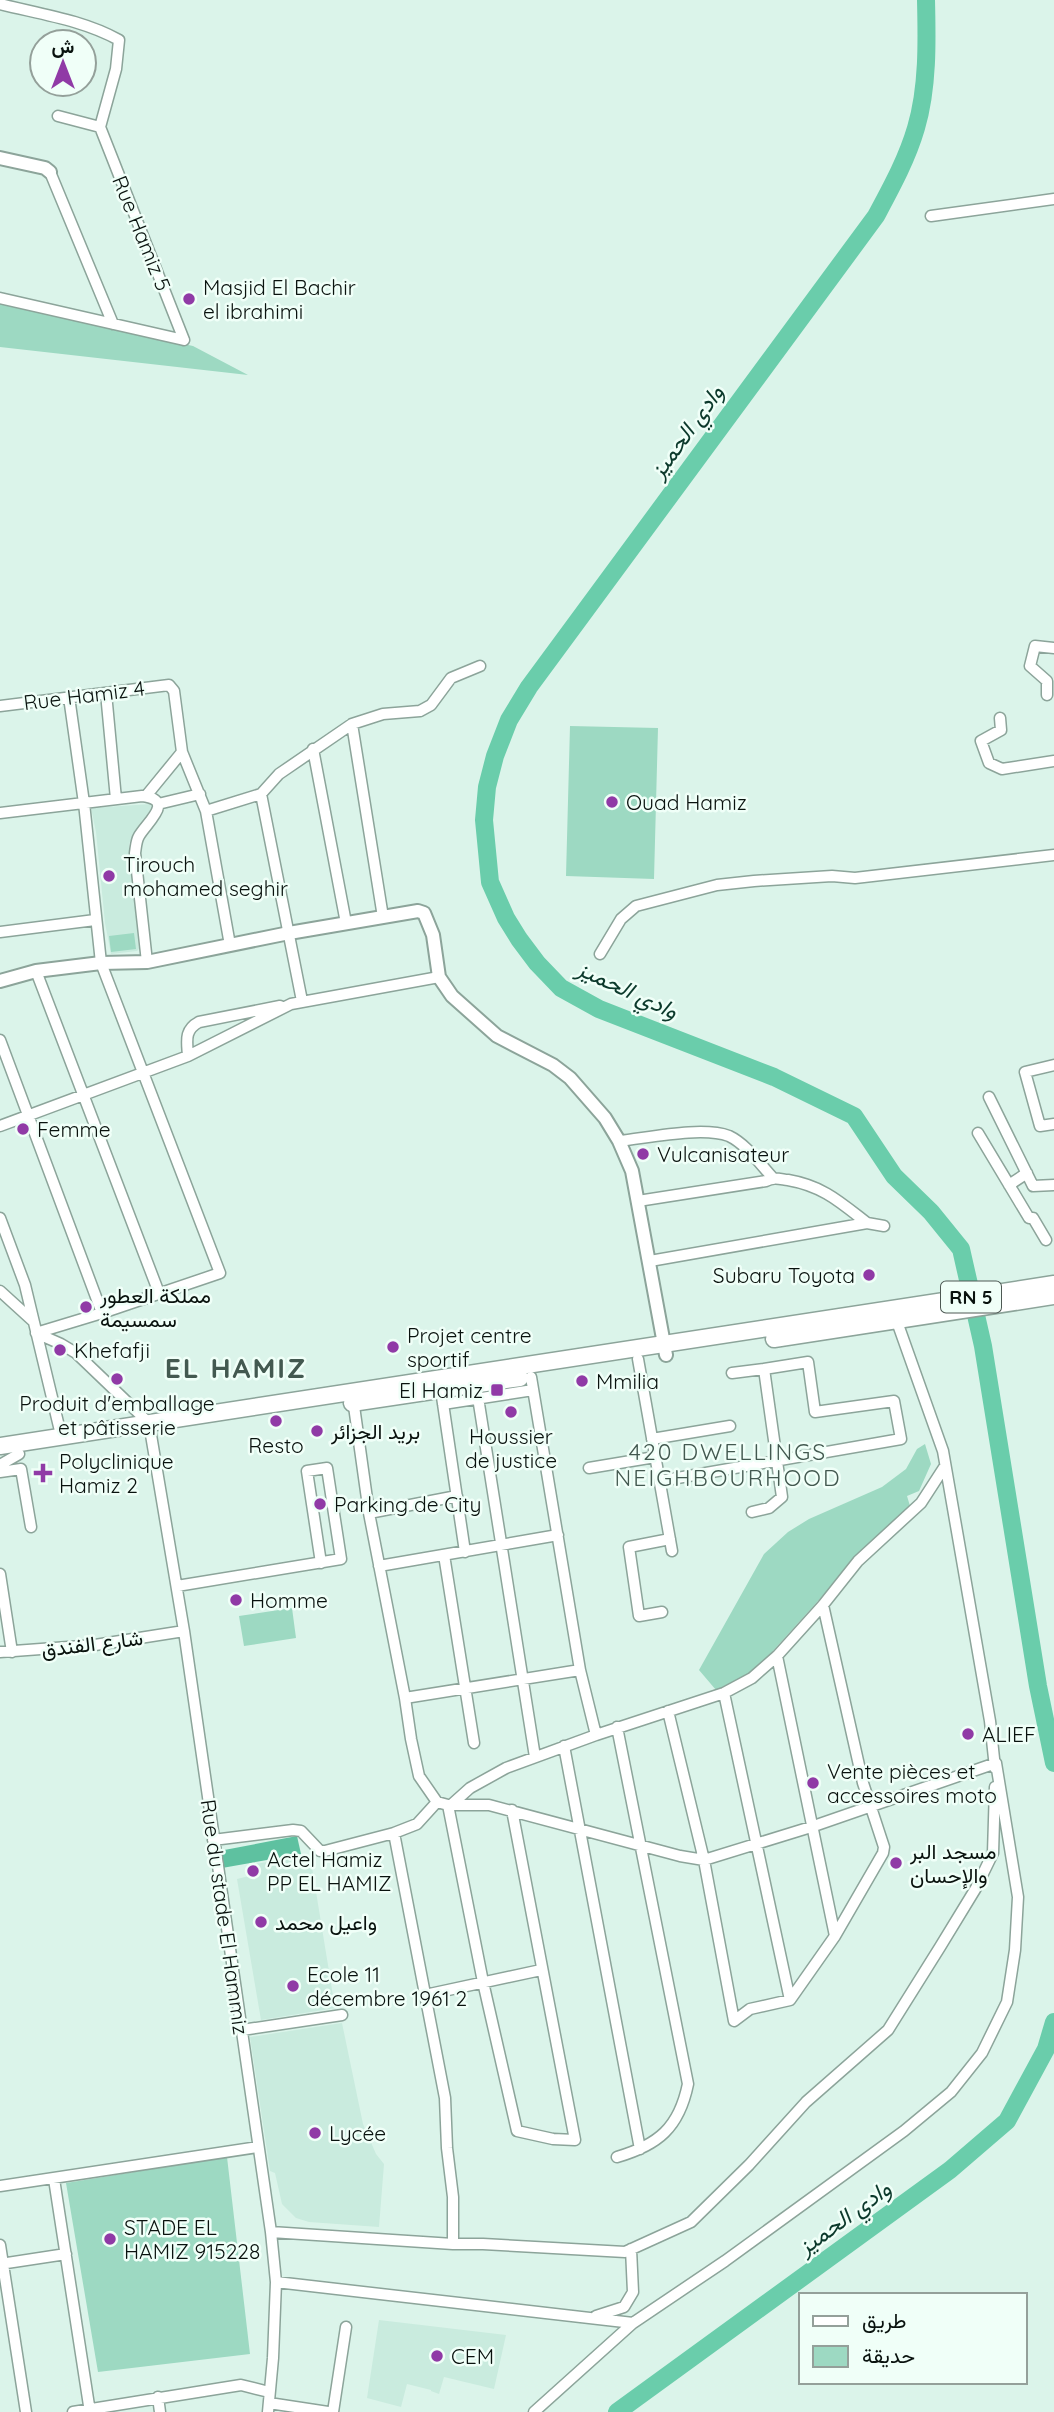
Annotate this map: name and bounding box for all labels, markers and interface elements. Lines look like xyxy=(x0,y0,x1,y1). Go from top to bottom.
north arrow xyxy=(28,28,98,98)
text: ش xyxy=(52,34,75,58)
street label: Rue Hamiz 5 xyxy=(107,172,177,294)
place label: Masjid El Bachir el ibrahimi xyxy=(203,274,356,324)
marker: Masjid El Bachir el ibrahimi xyxy=(181,291,197,307)
water label: وادي الحميز xyxy=(641,379,733,488)
street label: Rue Hamiz 4 xyxy=(22,675,146,715)
place label: Ouad Hamiz xyxy=(626,789,747,815)
marker: Ouad Hamiz xyxy=(604,794,620,810)
place label: Tirouch mohamed seghir xyxy=(123,851,288,901)
marker: Tirouch mohamed seghir xyxy=(101,868,117,884)
water label: وادي الحميز xyxy=(569,952,683,1029)
place label: Femme xyxy=(37,1116,111,1142)
marker: Femme xyxy=(15,1121,31,1137)
place label: Vulcanisateur xyxy=(657,1141,789,1167)
marker: Vulcanisateur xyxy=(635,1146,651,1162)
place label: Subaru Toyota xyxy=(713,1262,855,1288)
marker: Subaru Toyota xyxy=(861,1267,877,1283)
place label: مملكة العطور سمسيمة xyxy=(99,1282,211,1332)
road number: RN 5 xyxy=(941,1282,1001,1312)
marker: مملكة العطور سمسيمة xyxy=(78,1299,94,1315)
place label: Projet centre sportif xyxy=(407,1322,532,1372)
place label: Khefafji xyxy=(74,1337,150,1363)
marker: Projet centre sportif xyxy=(385,1339,401,1355)
marker: Khefafji xyxy=(52,1342,68,1358)
district label: EL HAMIZ xyxy=(165,1350,307,1385)
place label: Mmilia xyxy=(596,1368,659,1394)
marker: Produit d'emballage et pâtisserie xyxy=(109,1371,125,1387)
marker: Mmilia xyxy=(574,1373,590,1389)
place label: El Hamiz xyxy=(399,1377,483,1403)
marker: El Hamiz xyxy=(489,1382,505,1398)
place label: Produit d'emballage et pâtisserie xyxy=(19,1390,215,1440)
marker: Houssier de justice xyxy=(503,1404,519,1420)
marker: Resto xyxy=(268,1413,284,1429)
place label: بريد الجزائر xyxy=(330,1418,420,1445)
marker: بريد الجزائر xyxy=(309,1423,325,1439)
place label: Houssier de justice xyxy=(465,1423,557,1473)
place label: Resto xyxy=(248,1432,304,1458)
district label: 420 DWELLINGS NEIGHBOURHOOD xyxy=(615,1437,841,1492)
place label: Polyclinique Hamiz 2 xyxy=(59,1448,174,1498)
marker: Polyclinique Hamiz 2 xyxy=(33,1463,53,1483)
place label: Parking de City xyxy=(334,1491,482,1517)
marker: Parking de City xyxy=(312,1496,328,1512)
place label: Homme xyxy=(250,1587,328,1613)
marker: Homme xyxy=(228,1592,244,1608)
street label: شارع الفندق xyxy=(40,1624,145,1664)
place label: ALIEF xyxy=(982,1721,1036,1747)
marker: ALIEF xyxy=(960,1726,976,1742)
place label: Vente pièces et accessoires moto xyxy=(827,1758,997,1808)
marker: Vente pièces et accessoires moto xyxy=(805,1775,821,1791)
street label: Rue du stade El Hammiz xyxy=(196,1798,254,2036)
place label: مسجد البر والإحسان xyxy=(909,1838,996,1890)
place label: Actel Hamiz PP EL HAMIZ xyxy=(267,1846,391,1896)
marker: مسجد البر والإحسان xyxy=(888,1855,904,1871)
marker: Actel Hamiz PP EL HAMIZ xyxy=(245,1863,261,1879)
place label: واعيل محمد xyxy=(275,1909,377,1936)
marker: واعيل محمد xyxy=(253,1914,269,1930)
place label: Ecole 11 décembre 1961 2 xyxy=(307,1961,467,2011)
marker: Ecole 11 décembre 1961 2 xyxy=(285,1978,301,1994)
place label: Lycée xyxy=(329,2120,386,2146)
marker: Lycée xyxy=(307,2125,323,2141)
water label: وادي الحميز xyxy=(790,2174,899,2266)
place label: STADE EL HAMIZ 915228 xyxy=(124,2214,260,2264)
marker: STADE EL HAMIZ 915228 xyxy=(102,2231,118,2247)
legend xyxy=(799,2293,1026,2384)
text: طريق xyxy=(862,2307,907,2334)
text: حديقة xyxy=(862,2342,915,2368)
place label: CEM xyxy=(451,2343,494,2369)
marker: CEM xyxy=(429,2348,445,2364)

